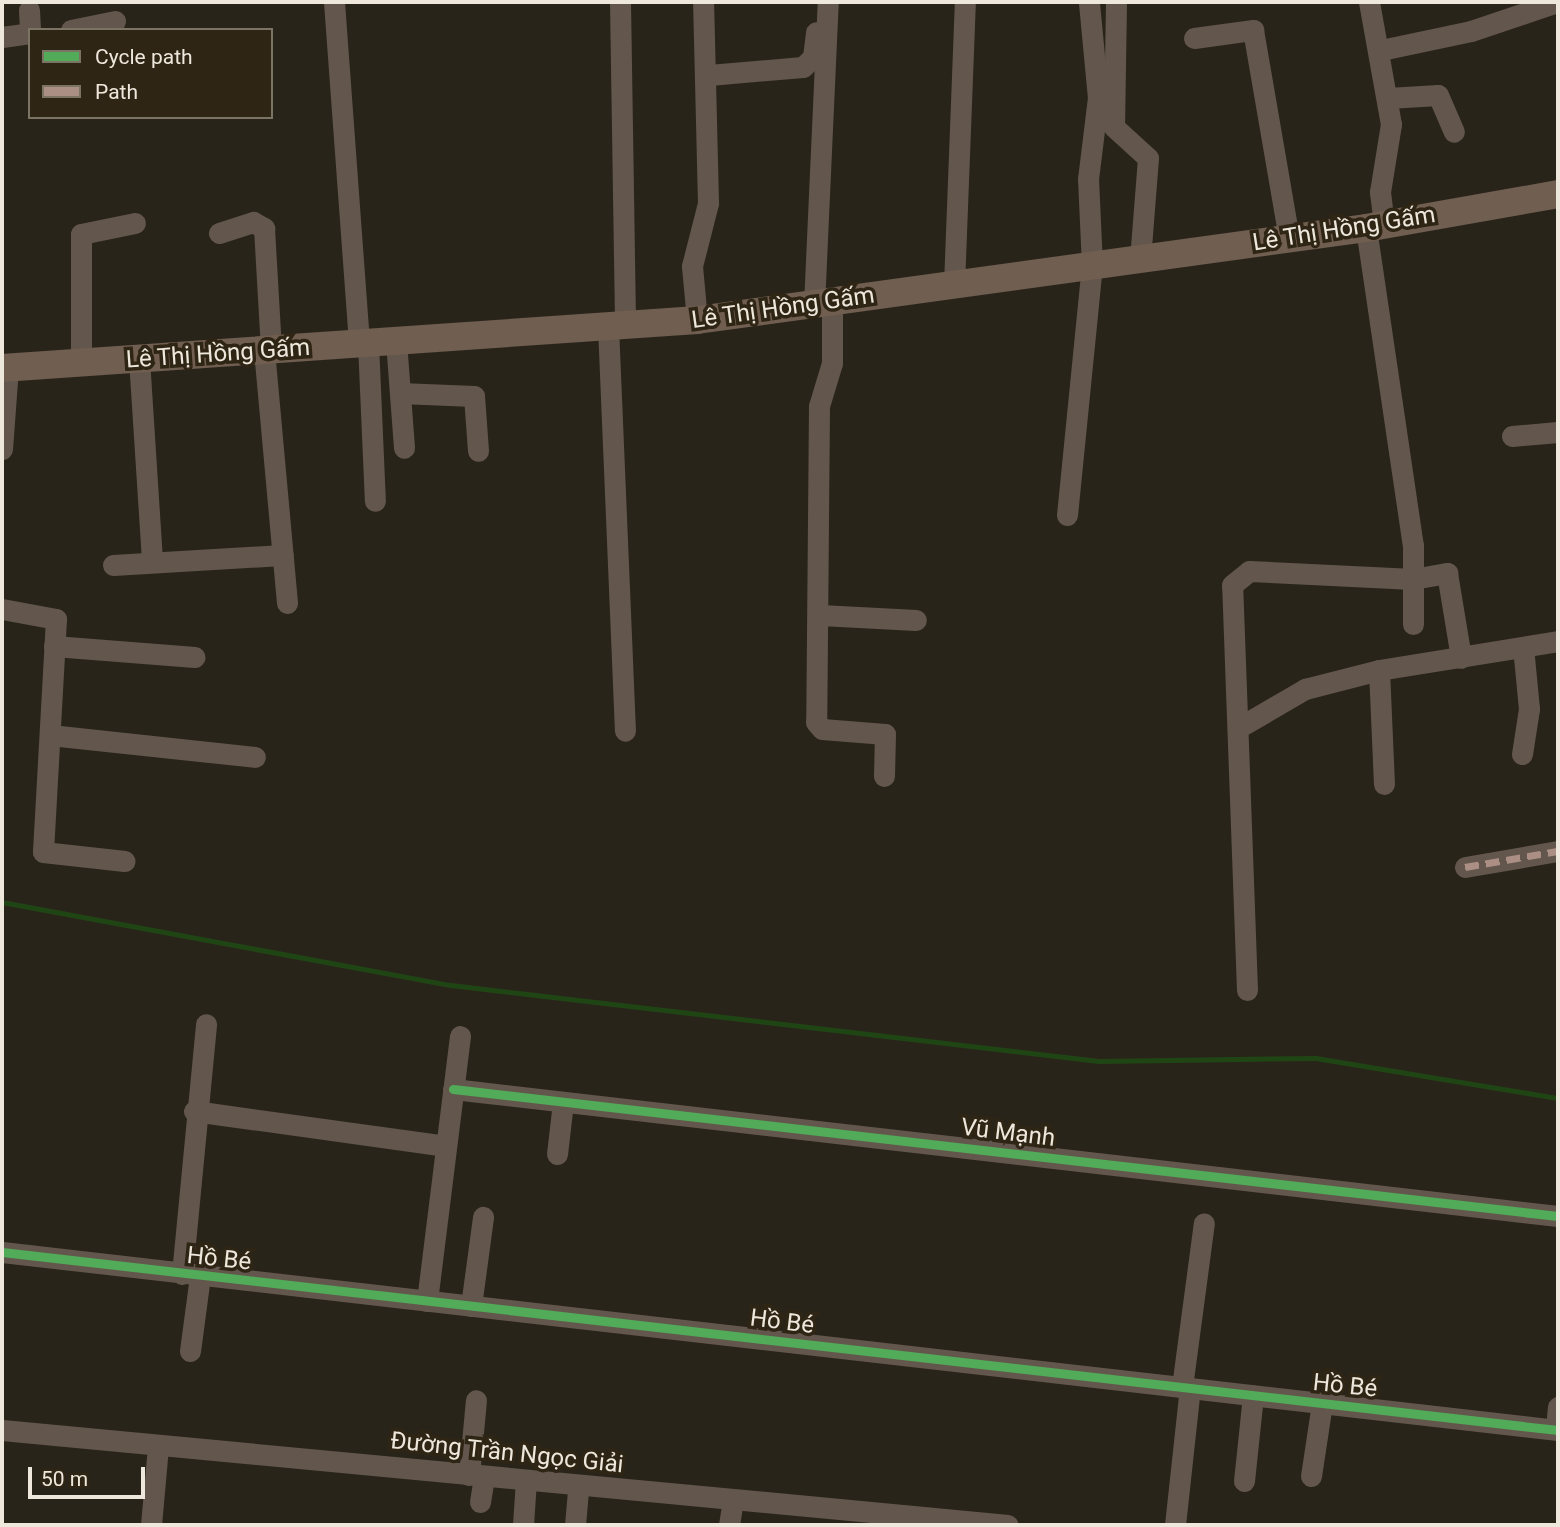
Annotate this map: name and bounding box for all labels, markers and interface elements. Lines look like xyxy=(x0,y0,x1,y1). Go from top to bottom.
legend xyxy=(28,28,273,119)
text: Cycle path xyxy=(95,45,193,69)
text: Path xyxy=(95,80,138,104)
street label: Lê Thị Hồng Gấm xyxy=(1250,200,1438,258)
street label: Lê Thị Hồng Gấm xyxy=(689,281,877,335)
street label: Lê Thị Hồng Gấm xyxy=(125,333,311,375)
street label: Vũ Mạnh xyxy=(959,1113,1057,1153)
street label: Hồ Bé xyxy=(185,1241,253,1277)
street label: Hồ Bé xyxy=(748,1304,816,1340)
street label: Hồ Bé xyxy=(1311,1368,1379,1404)
street label: Đường Trần Ngọc Giải xyxy=(389,1426,625,1480)
scale bar xyxy=(32,1454,149,1498)
text: 50 m xyxy=(41,1467,88,1491)

